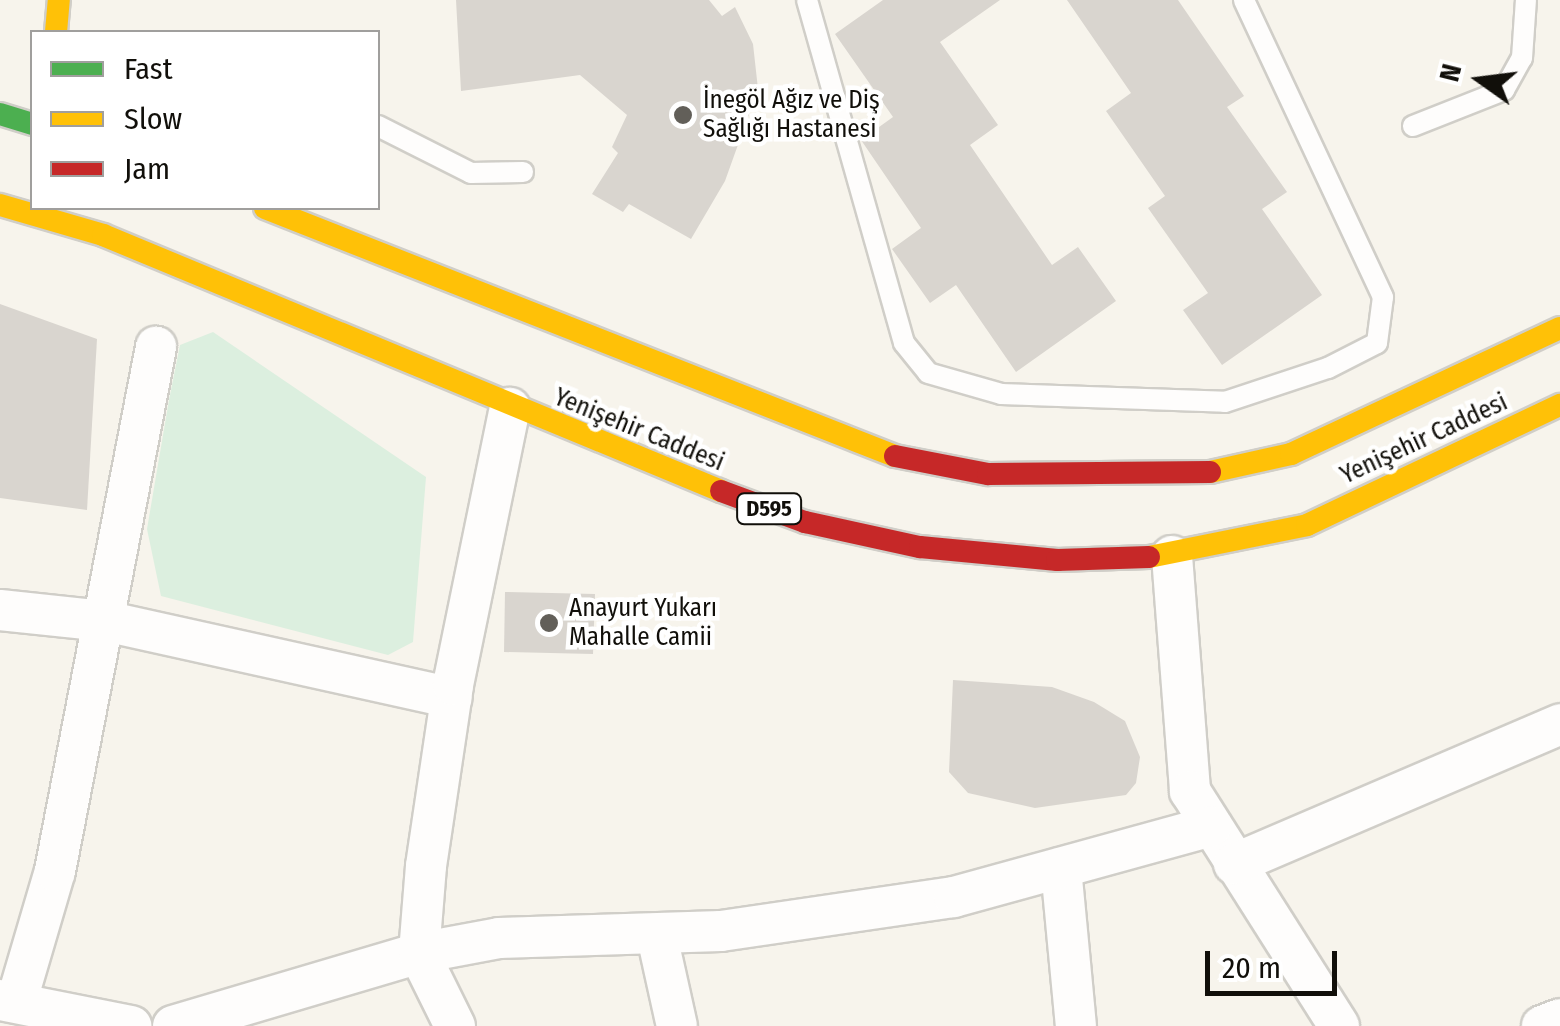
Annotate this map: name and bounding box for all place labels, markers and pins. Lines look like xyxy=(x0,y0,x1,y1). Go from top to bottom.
place label: İnegöl Ağız ve Diş Sağlığı Hastanesi xyxy=(703,86,880,145)
marker: İnegöl Ağız ve Diş Sağlığı Hastanesi xyxy=(672,104,694,126)
place label: Anayurt Yukarı Mahalle Camii xyxy=(569,594,717,653)
marker: Anayurt Yukarı Mahalle Camii xyxy=(538,612,560,634)

